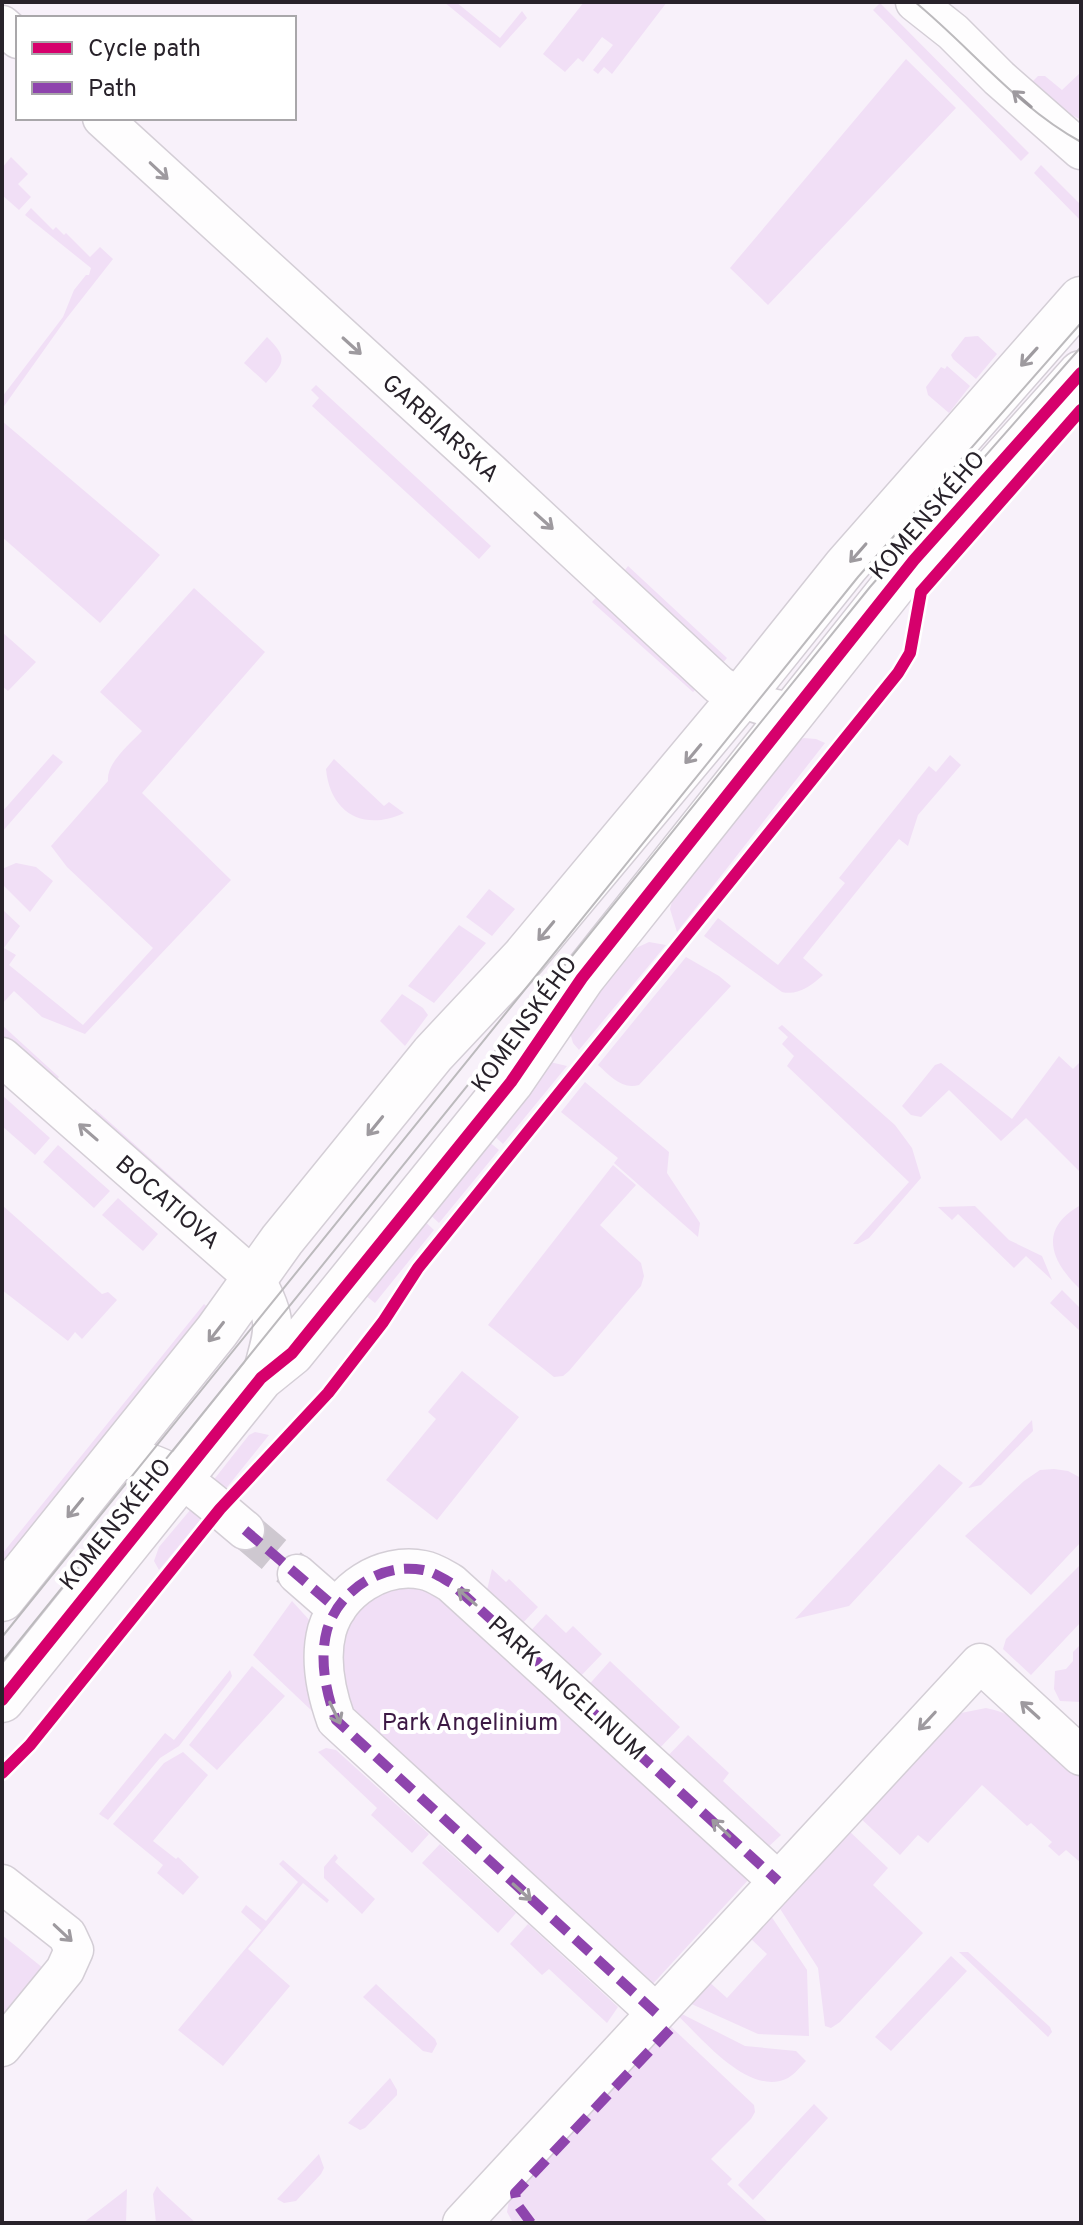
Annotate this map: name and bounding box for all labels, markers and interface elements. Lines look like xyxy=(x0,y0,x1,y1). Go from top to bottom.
legend xyxy=(16,16,296,120)
text: Cycle path xyxy=(88,35,201,65)
text: Path xyxy=(88,75,137,105)
one-way arrow xyxy=(1013,90,1033,108)
one-way arrow xyxy=(149,162,169,181)
one-way arrow xyxy=(341,337,361,355)
one-way arrow xyxy=(1020,347,1038,367)
street label: GARBIARSKA xyxy=(375,369,505,490)
street label: KOMENSKÉHO xyxy=(863,444,993,587)
one-way arrow xyxy=(533,512,553,530)
one-way arrow xyxy=(849,542,867,562)
one-way arrow xyxy=(684,743,702,764)
one-way arrow xyxy=(537,920,555,941)
street label: KOMENSKÉHO xyxy=(464,950,585,1099)
one-way arrow xyxy=(366,1115,383,1136)
one-way arrow xyxy=(79,1124,99,1142)
street label: BOCATIOVA xyxy=(108,1150,225,1257)
one-way arrow xyxy=(207,1321,225,1342)
street label: KOMENSKÉHO xyxy=(53,1452,179,1597)
one-way arrow xyxy=(66,1497,84,1518)
one-way arrow xyxy=(457,1588,477,1606)
street label: PARK ANGELINUM xyxy=(481,1611,651,1768)
one-way arrow xyxy=(328,1701,343,1724)
one-way arrow xyxy=(1020,1701,1040,1720)
park label: Park Angelinium xyxy=(382,1709,558,1739)
one-way arrow xyxy=(919,1710,937,1730)
one-way arrow xyxy=(711,1819,731,1838)
one-way arrow xyxy=(512,1882,532,1900)
one-way arrow xyxy=(52,1923,72,1941)

